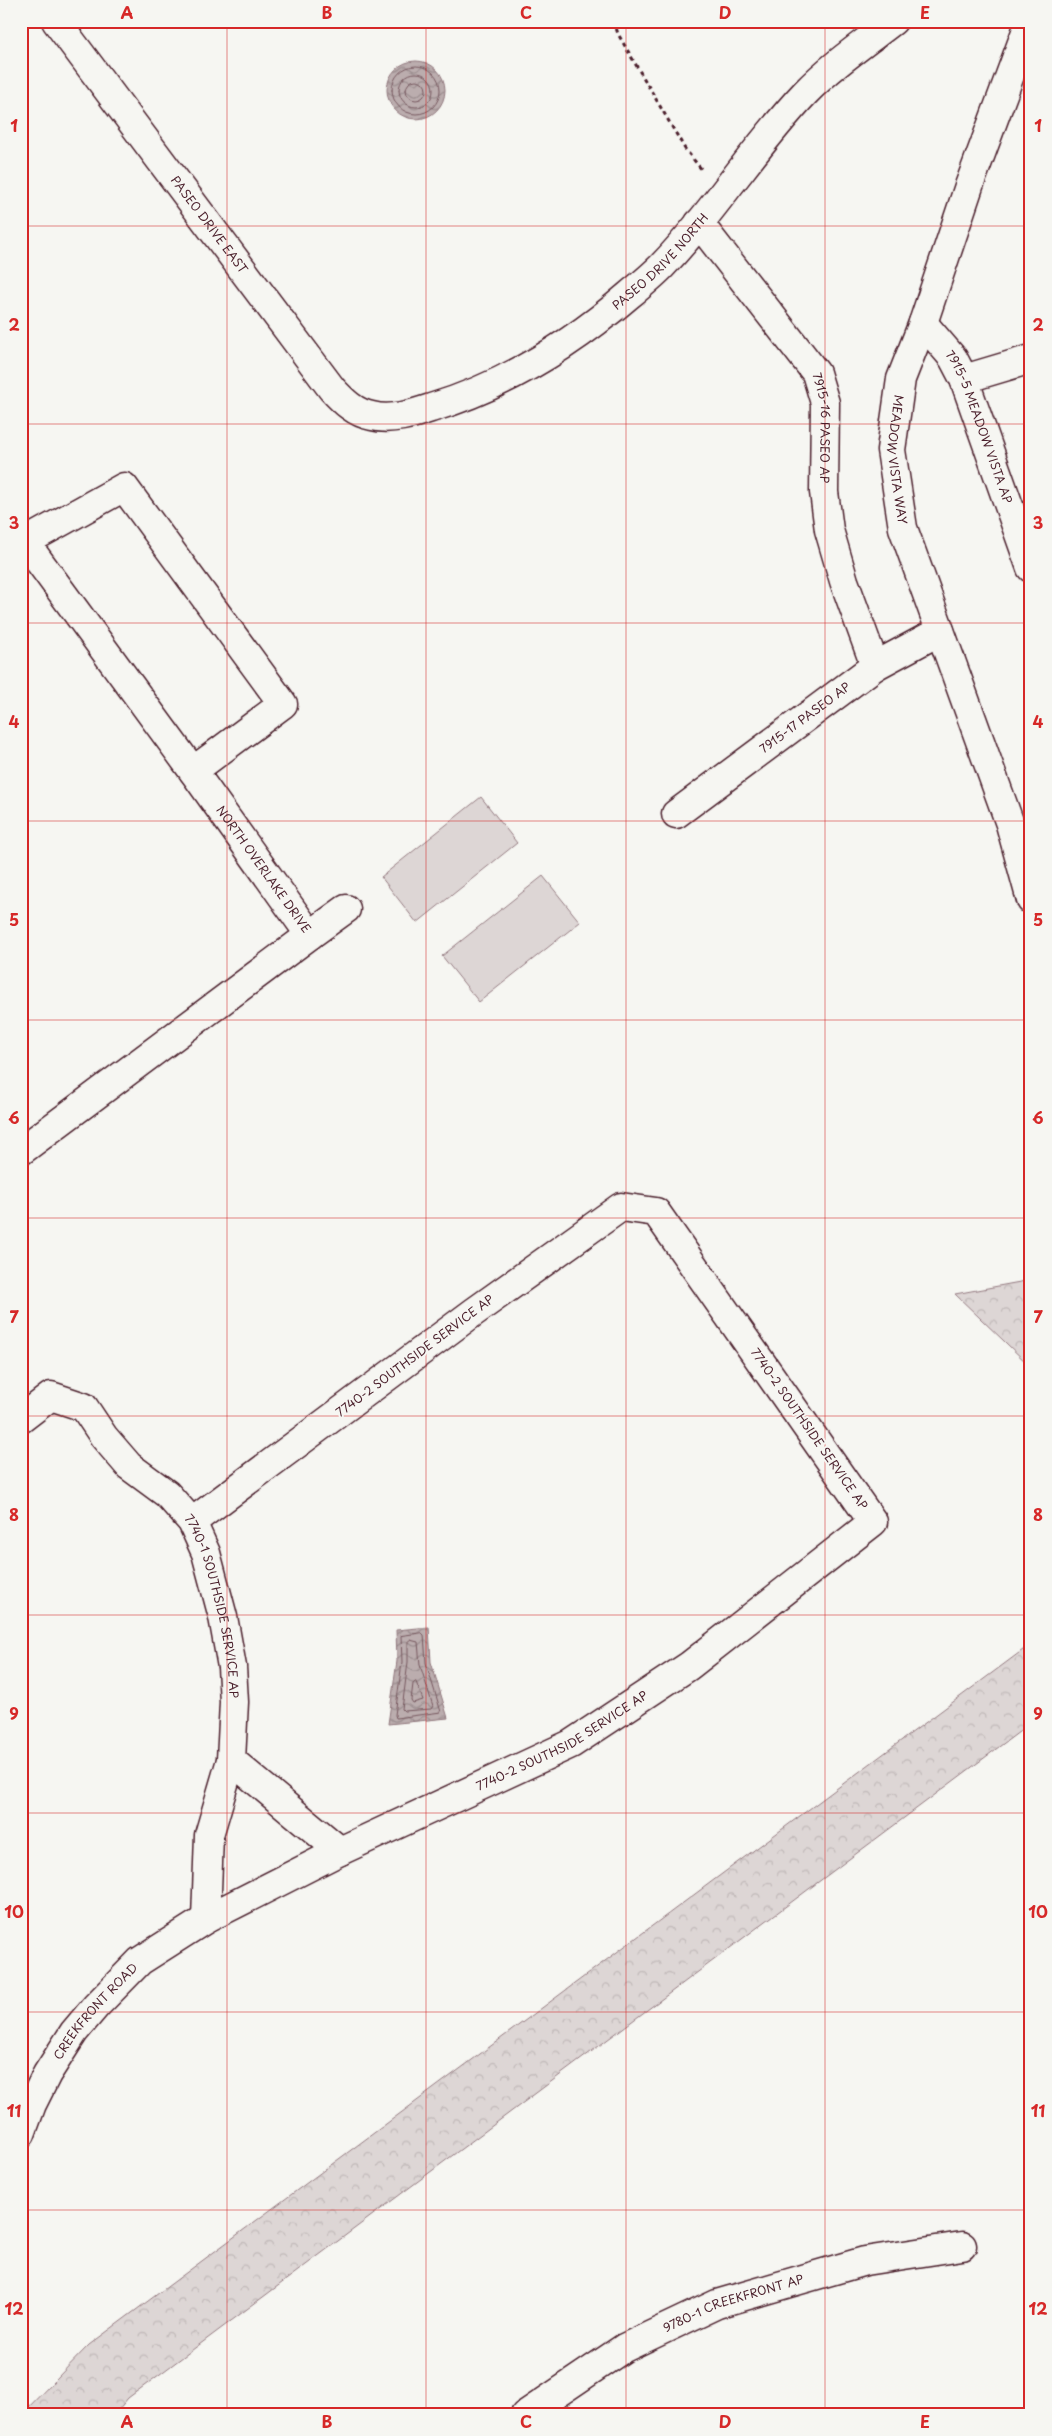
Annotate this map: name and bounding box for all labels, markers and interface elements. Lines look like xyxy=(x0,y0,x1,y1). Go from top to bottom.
text: A xyxy=(121,0,134,24)
text: B xyxy=(322,0,333,24)
text: C xyxy=(520,0,532,24)
text: D xyxy=(719,0,731,24)
text: E xyxy=(920,0,930,24)
text: 1 xyxy=(10,113,18,137)
text: 1 xyxy=(1034,113,1042,137)
street label: PASEO DRIVE EAST xyxy=(167,172,253,278)
street label: PASEO DRIVE NORTH xyxy=(608,209,712,314)
text: 2 xyxy=(8,312,20,336)
text: 2 xyxy=(1032,312,1044,336)
street label: 7915-5 MEADOW VISTA AP xyxy=(942,346,1017,506)
street label: 7915-16 PASEO AP xyxy=(808,370,835,483)
street label: MEADOW VISTA WAY xyxy=(883,394,912,526)
text: 3 xyxy=(9,510,19,534)
text: 3 xyxy=(1033,510,1043,534)
street label: 7915-17 PASEO AP xyxy=(755,677,854,757)
text: 4 xyxy=(9,709,20,733)
text: 4 xyxy=(1033,709,1044,733)
street label: NORTH OVERLAKE DRIVE xyxy=(212,802,316,936)
text: 5 xyxy=(9,907,19,931)
text: 5 xyxy=(1033,907,1043,931)
text: 6 xyxy=(8,1105,20,1129)
text: 6 xyxy=(1032,1105,1044,1129)
street label: 7740-2 SOUTHSIDE SERVICE AP xyxy=(332,1290,497,1421)
text: 7 xyxy=(9,1304,19,1328)
text: 7 xyxy=(1033,1304,1043,1328)
street label: 7740-2 SOUTHSIDE SERVICE AP xyxy=(747,1344,873,1513)
text: 8 xyxy=(9,1502,19,1526)
text: 8 xyxy=(1033,1502,1043,1526)
street label: 7740-1 SOUTHSIDE SERVICE AP xyxy=(181,1510,244,1699)
street label: 7740-2 SOUTHSIDE SERVICE AP xyxy=(473,1686,651,1795)
text: 9 xyxy=(9,1701,19,1725)
text: 9 xyxy=(1033,1701,1043,1725)
text: 10 xyxy=(4,1899,24,1923)
text: 10 xyxy=(1028,1899,1048,1923)
street label: CREEKFRONT ROAD xyxy=(48,1958,141,2063)
text: 11 xyxy=(7,2098,21,2122)
text: 11 xyxy=(1031,2098,1045,2122)
street label: 9780-1 CREEKFRONT AP xyxy=(660,2269,805,2336)
text: 12 xyxy=(5,2296,23,2320)
text: 12 xyxy=(1029,2296,1047,2320)
text: A xyxy=(121,2409,134,2433)
text: B xyxy=(322,2409,333,2433)
text: C xyxy=(520,2409,532,2433)
text: D xyxy=(719,2409,731,2433)
text: E xyxy=(920,2409,930,2433)

